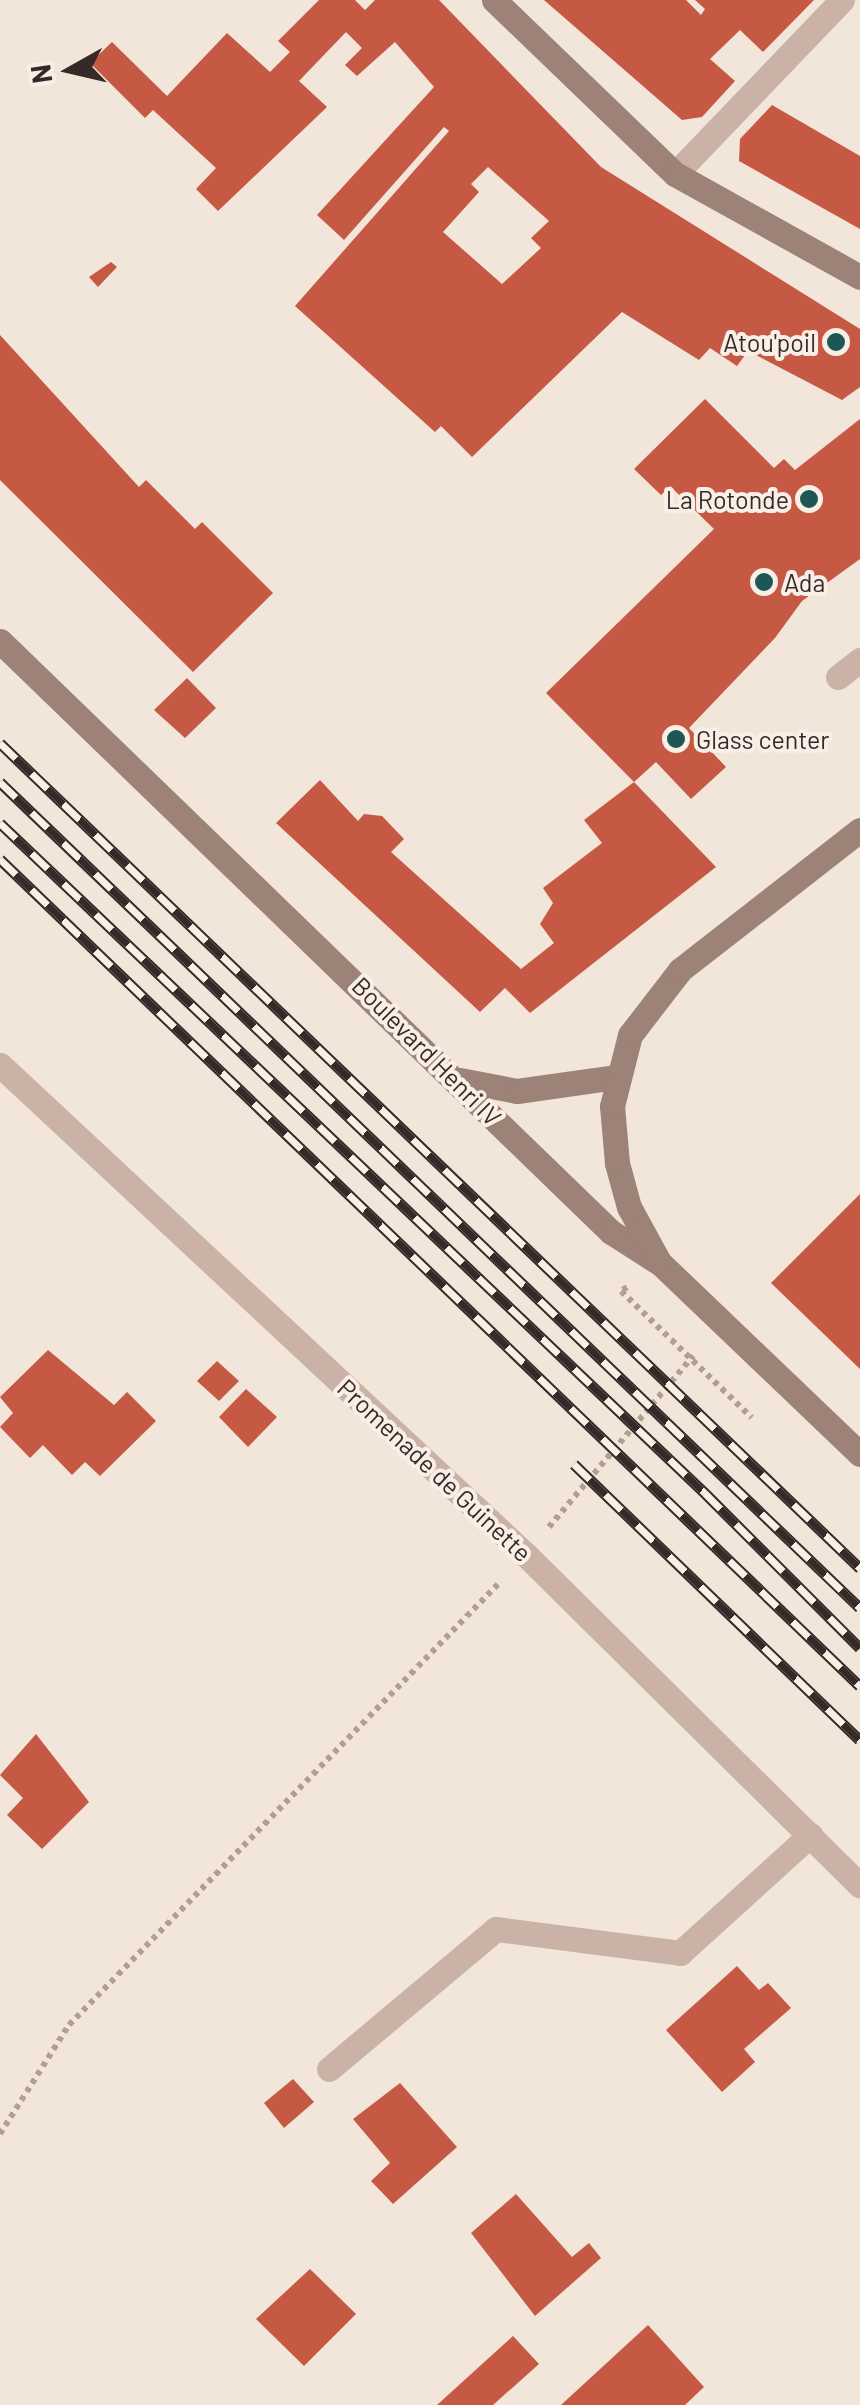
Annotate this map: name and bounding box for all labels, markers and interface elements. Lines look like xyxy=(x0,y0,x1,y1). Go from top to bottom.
north arrow xyxy=(20,20,120,120)
text: N xyxy=(22,63,58,86)
place label: Atou'poil xyxy=(723,327,816,357)
marker: Atou'poil xyxy=(825,331,847,353)
place label: La Rotonde xyxy=(666,484,789,514)
marker: La Rotonde xyxy=(798,488,820,510)
place label: Ada xyxy=(784,567,825,597)
marker: Ada xyxy=(753,571,775,593)
place label: Glass center xyxy=(696,724,829,754)
marker: Glass center xyxy=(665,728,687,750)
street label: Boulevard Henri IV xyxy=(346,970,508,1132)
street label: Promenade de Guinette xyxy=(332,1372,538,1568)

